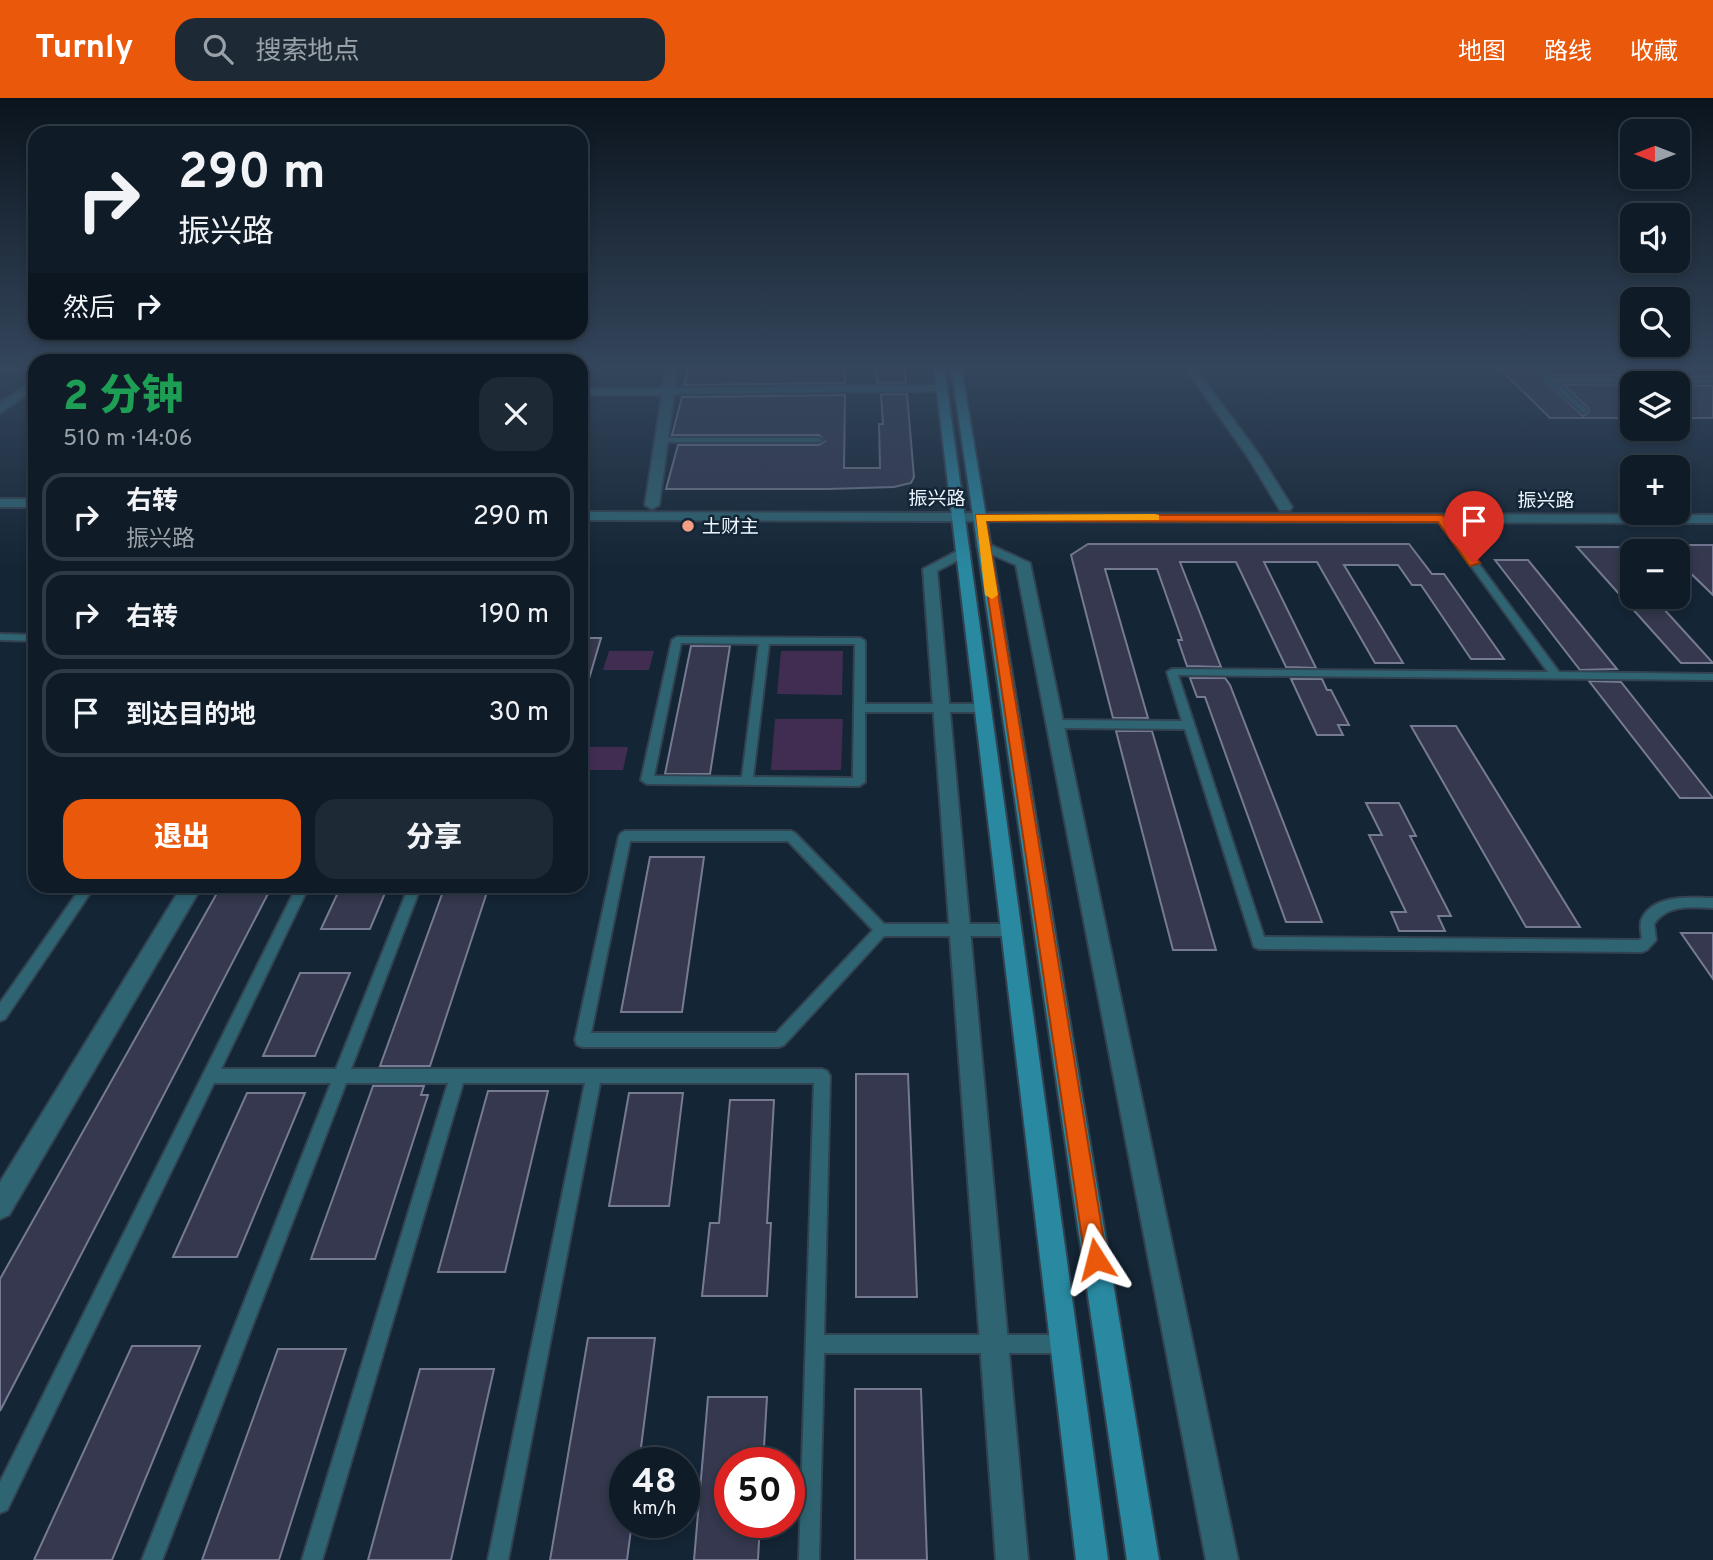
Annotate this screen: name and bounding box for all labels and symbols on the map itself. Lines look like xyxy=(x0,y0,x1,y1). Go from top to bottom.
north arrow xyxy=(1620,119,1690,189)
street label: 振兴路 xyxy=(908,488,966,512)
street label: 振兴路 xyxy=(1517,490,1575,514)
pin xyxy=(1444,491,1504,563)
place label: 土财主 xyxy=(702,516,759,540)
marker: 土财主 xyxy=(680,518,696,534)
position arrow xyxy=(1059,1222,1133,1296)
speed limit sign: 50 xyxy=(714,1447,805,1538)

